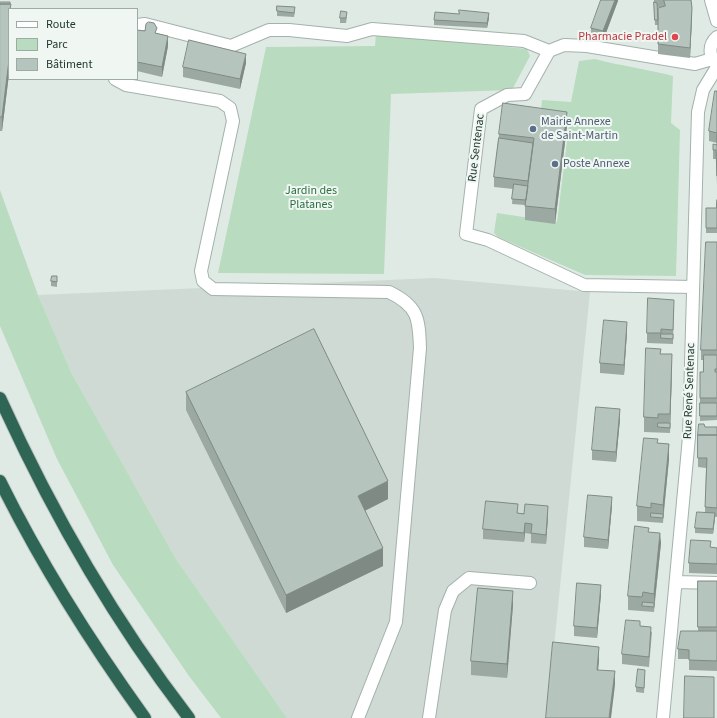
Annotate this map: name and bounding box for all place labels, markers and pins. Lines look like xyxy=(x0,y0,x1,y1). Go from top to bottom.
place label: Pharmacie Pradel xyxy=(578,30,667,44)
marker: Pharmacie Pradel xyxy=(670,32,680,42)
place label: Mairie Annexe de Saint-Martin xyxy=(541,115,618,143)
marker: Mairie Annexe de Saint-Martin xyxy=(528,124,538,134)
place label: Poste Annexe xyxy=(563,157,630,171)
marker: Poste Annexe xyxy=(550,159,560,169)

